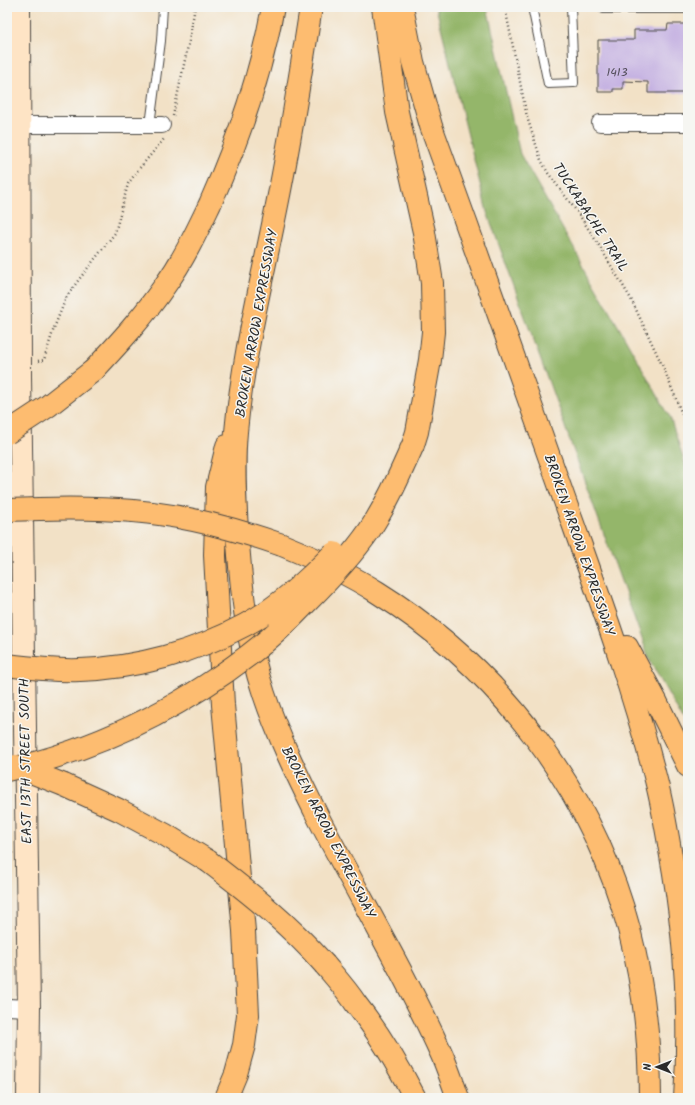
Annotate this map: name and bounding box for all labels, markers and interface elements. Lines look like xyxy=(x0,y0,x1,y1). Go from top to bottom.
house number: 1413 xyxy=(606,63,628,82)
street label: TUCKABACHE TRAIL xyxy=(547,159,634,276)
street label: BROKEN ARROW EXPRESSWAY xyxy=(230,227,285,419)
street label: BROKEN ARROW EXPRESSWAY xyxy=(538,452,621,640)
street label: EAST 13TH STREET SOUTH xyxy=(14,678,38,844)
street label: BROKEN ARROW EXPRESSWAY xyxy=(275,743,382,923)
north arrow xyxy=(637,1047,677,1087)
text: N xyxy=(639,1063,657,1070)

